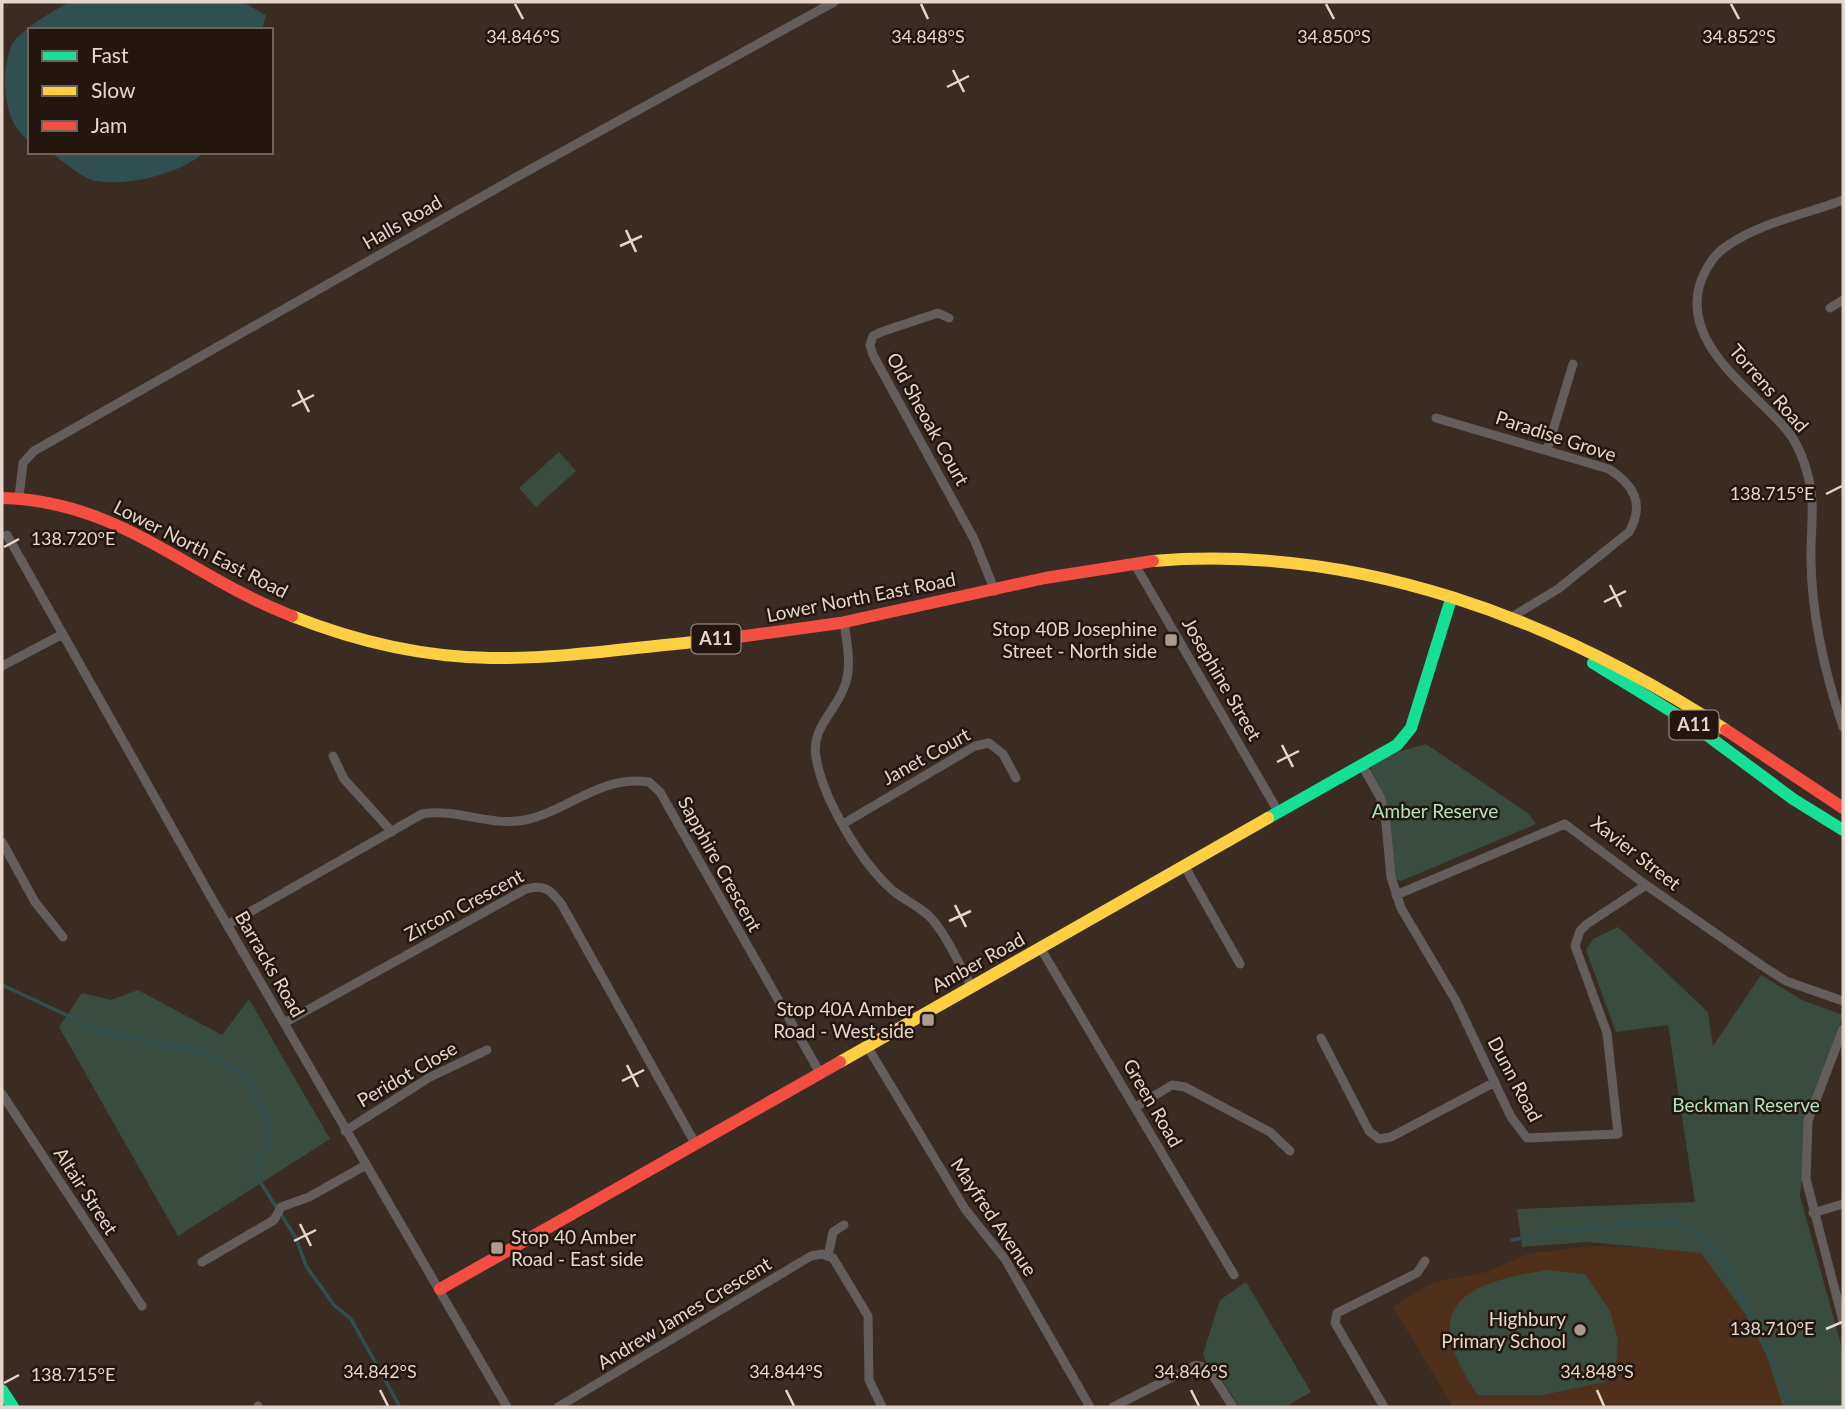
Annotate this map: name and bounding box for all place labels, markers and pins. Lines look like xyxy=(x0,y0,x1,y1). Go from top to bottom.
place label: Stop 40B Josephine Street - North side xyxy=(992,617,1157,662)
marker: Stop 40B Josephine Street - North side xyxy=(1163,632,1179,648)
place label: Stop 40A Amber Road - West side xyxy=(773,997,914,1042)
marker: Stop 40A Amber Road - West side xyxy=(920,1012,936,1028)
place label: Stop 40 Amber Road - East side xyxy=(511,1225,644,1270)
marker: Stop 40 Amber Road - East side xyxy=(489,1240,505,1256)
place label: Highbury Primary School xyxy=(1441,1307,1566,1352)
marker: Highbury Primary School xyxy=(1572,1322,1588,1338)

